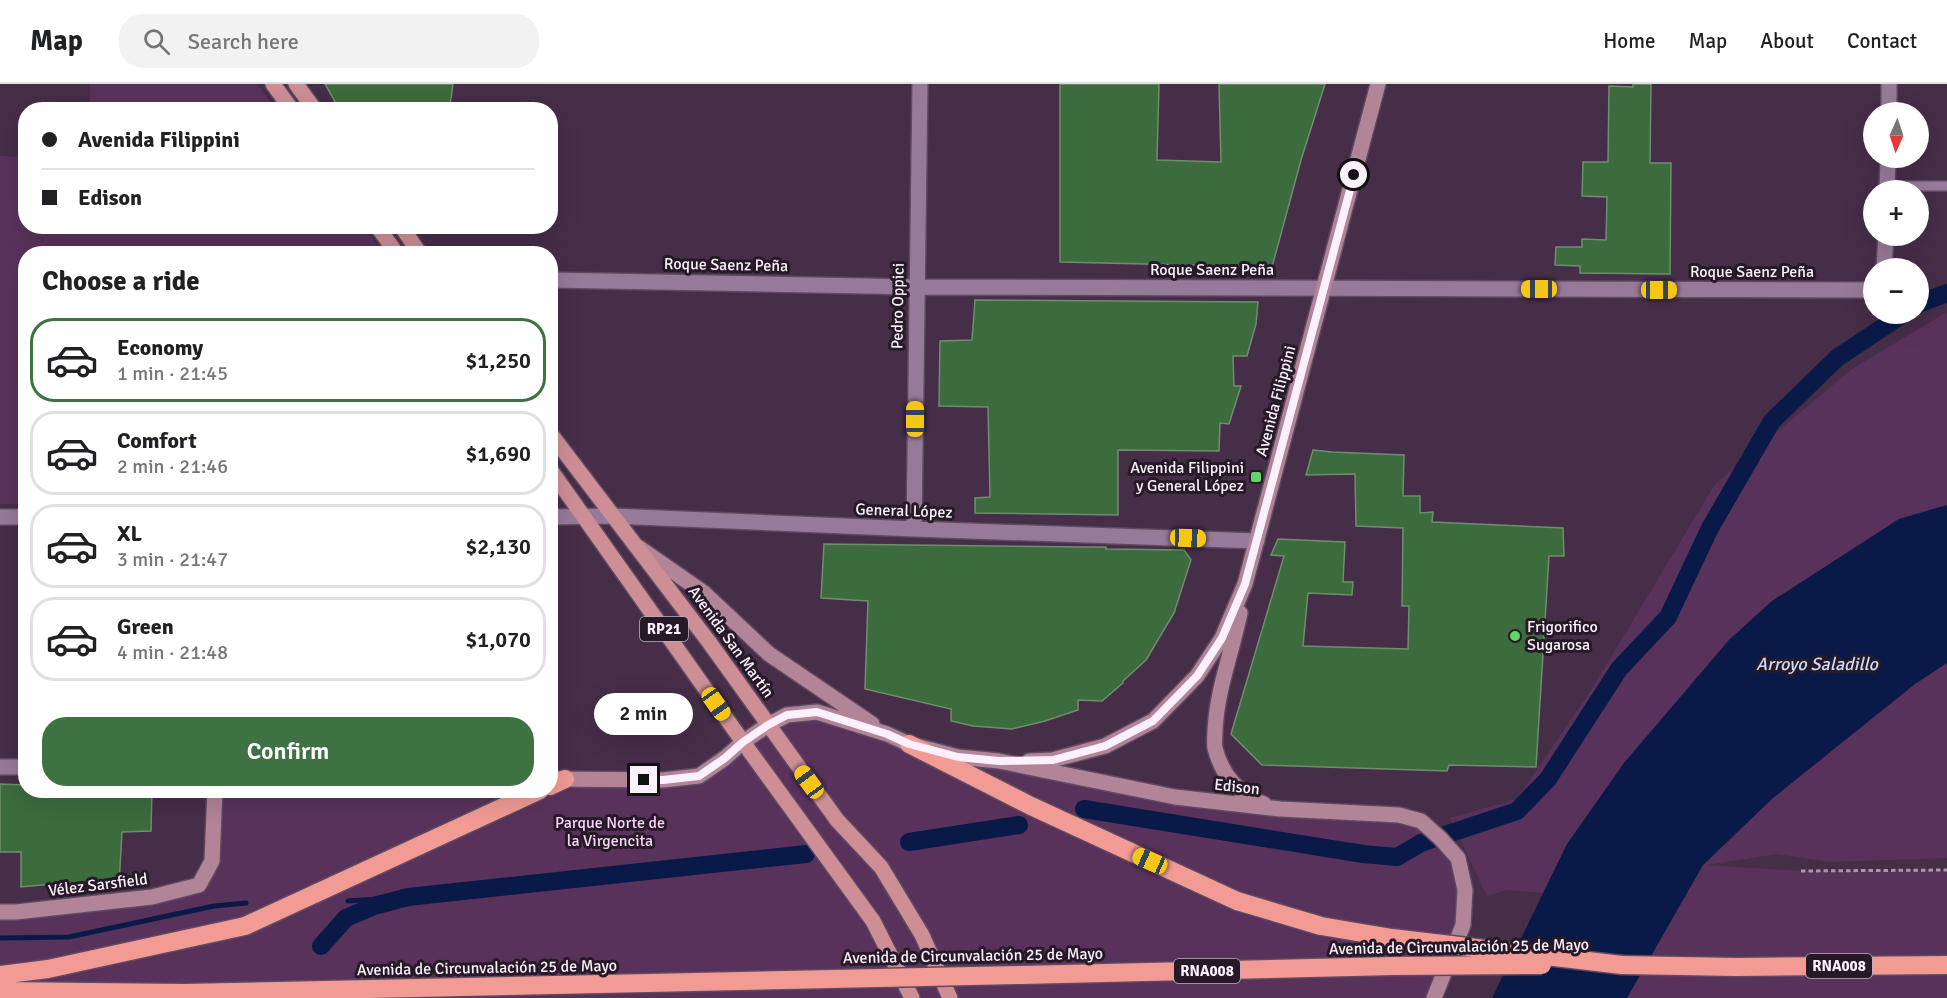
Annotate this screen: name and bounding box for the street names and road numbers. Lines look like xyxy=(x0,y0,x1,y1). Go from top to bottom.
street label: Roque Saenz Peña xyxy=(664,254,788,276)
street label: Roque Saenz Peña xyxy=(1150,260,1274,280)
street label: Roque Saenz Peña xyxy=(1690,262,1814,282)
street label: Pedro Oppici xyxy=(887,263,909,349)
street label: Avenida Filippini xyxy=(1252,343,1300,459)
street label: General López xyxy=(855,499,953,523)
street label: Avenida San Martín xyxy=(684,582,778,702)
road number: RP21 xyxy=(640,617,688,641)
street label: Edison xyxy=(1213,775,1261,799)
street label: Vélez Sarsfield xyxy=(47,869,149,901)
street label: Avenida de Circunvalación 25 de Mayo xyxy=(1329,935,1589,959)
street label: Avenida de Circunvalación 25 de Mayo xyxy=(843,944,1103,968)
road number: RNA008 xyxy=(1806,954,1872,978)
street label: Avenida de Circunvalación 25 de Mayo xyxy=(357,956,617,980)
road number: RNA008 xyxy=(1174,959,1240,983)

